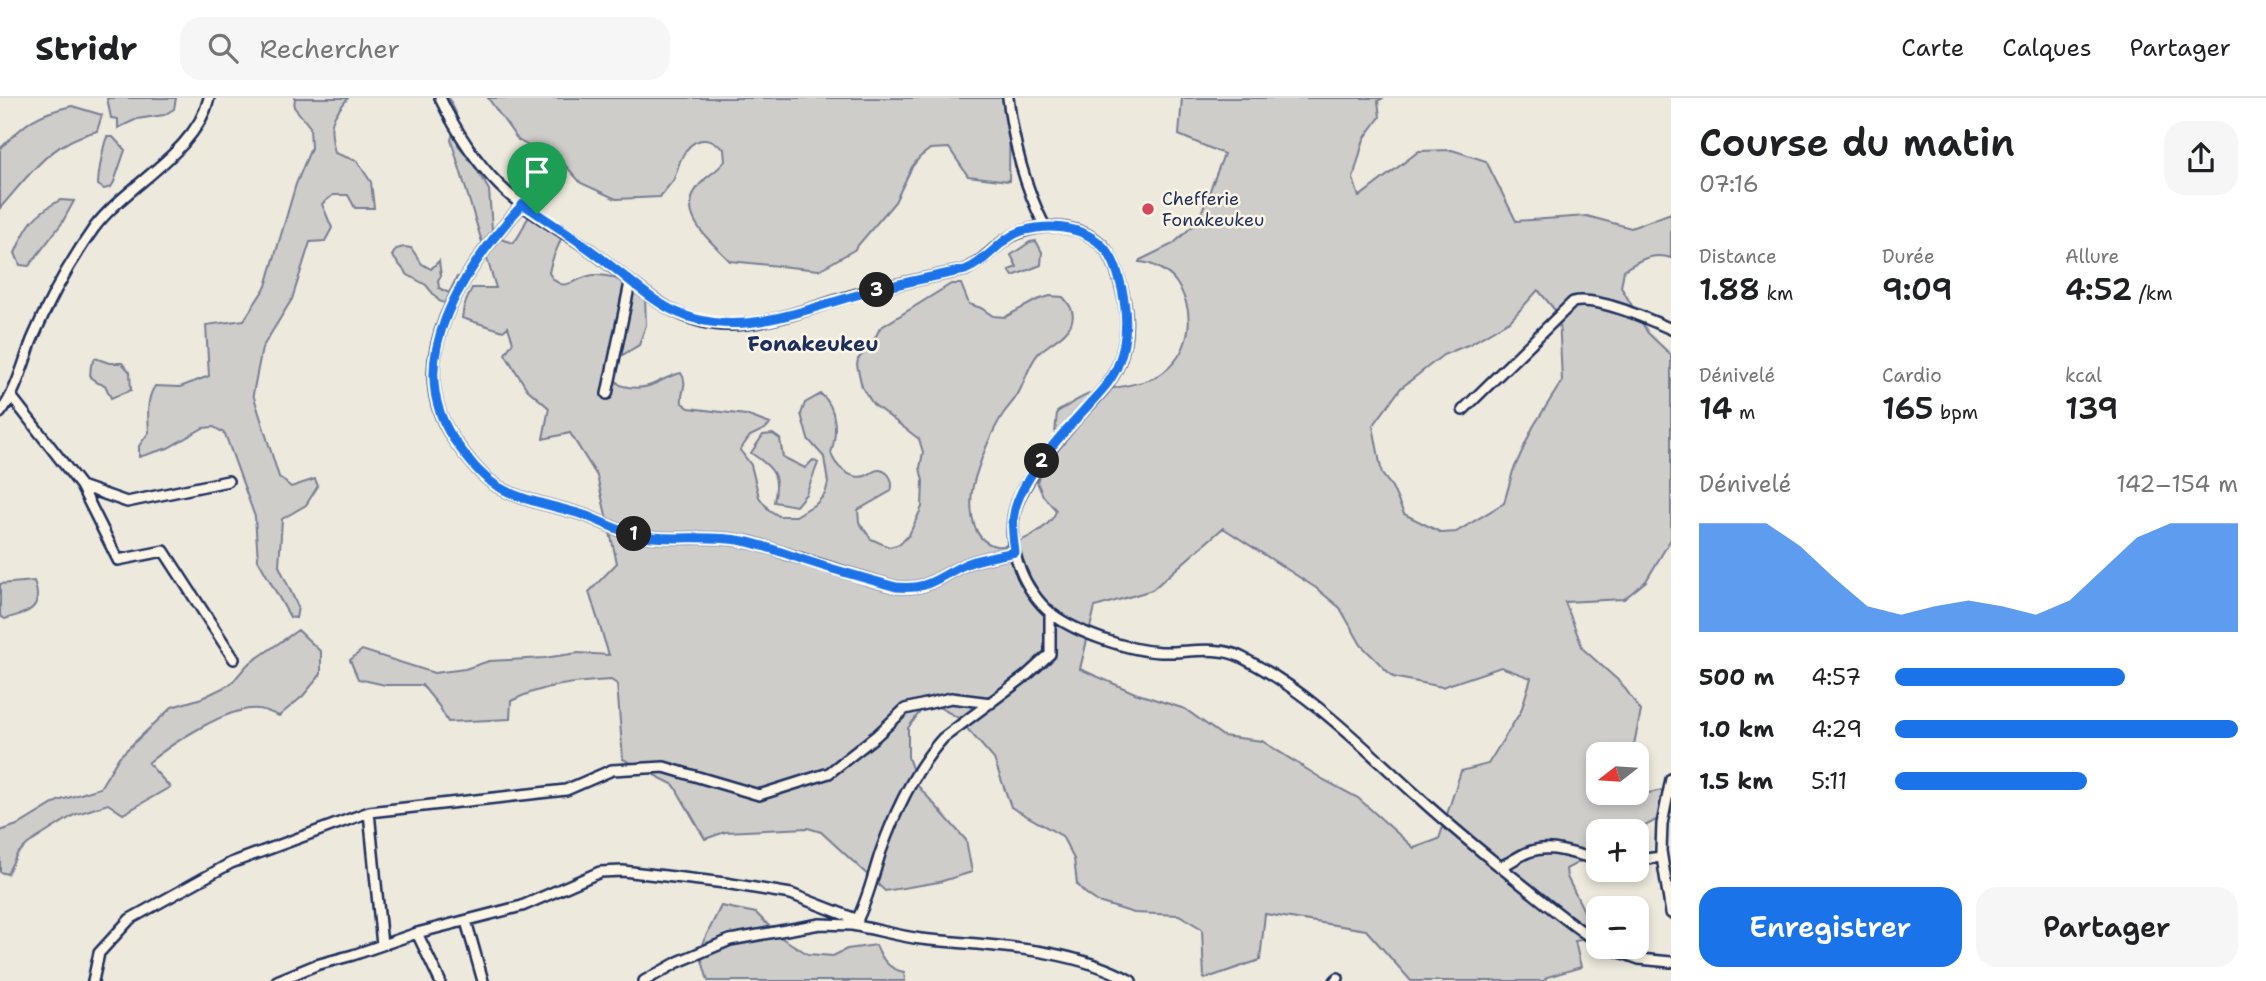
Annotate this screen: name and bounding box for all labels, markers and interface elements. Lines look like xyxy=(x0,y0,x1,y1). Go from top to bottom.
search box xyxy=(180,17,670,80)
text: Stridr xyxy=(35,26,138,71)
icon: search xyxy=(204,29,242,67)
text: Rechercher xyxy=(260,31,400,66)
text: Carte xyxy=(1901,32,1964,64)
text: Calques xyxy=(2002,32,2092,64)
text: Partager xyxy=(2130,32,2231,64)
text: Course du matin xyxy=(1699,117,2015,168)
button: share xyxy=(2164,121,2238,195)
pin xyxy=(507,142,567,214)
icon: arrive xyxy=(518,153,556,191)
text: 07:16 xyxy=(1699,169,1759,199)
place label: Chefferie Fonakeukeu xyxy=(1162,187,1264,232)
marker: Chefferie Fonakeukeu xyxy=(1140,201,1156,217)
text: Distance xyxy=(1699,244,1777,269)
text: Durée xyxy=(1882,244,1935,269)
text: Allure xyxy=(2065,244,2119,269)
text: 1.88 xyxy=(1699,269,1760,310)
text: 9:09 xyxy=(1882,269,1953,310)
text: 4:52 xyxy=(2065,269,2132,310)
pin: 3 xyxy=(860,272,894,308)
text: 3 xyxy=(870,277,883,302)
text: km xyxy=(1760,281,1793,306)
text: /km xyxy=(2132,281,2173,306)
district label: Fonakeukeu xyxy=(747,330,879,358)
text: Dénivelé xyxy=(1699,363,1775,388)
text: Cardio xyxy=(1882,363,1942,388)
text: kcal xyxy=(2065,363,2102,388)
text: 14 xyxy=(1699,388,1732,429)
text: 165 xyxy=(1882,388,1933,429)
text: 139 xyxy=(2065,388,2118,429)
text: m xyxy=(1732,400,1755,425)
text: bpm xyxy=(1933,400,1978,425)
pin: 2 xyxy=(1024,444,1060,478)
text: 2 xyxy=(1035,448,1048,473)
text: Dénivelé xyxy=(1699,469,1791,499)
text: 142–154 m xyxy=(2116,469,2238,499)
pin: 1 xyxy=(616,516,652,551)
text: 1 xyxy=(629,521,638,546)
text: 500 m xyxy=(1699,662,1774,692)
text: 4:57 xyxy=(1811,662,1861,692)
text: 1.0 km xyxy=(1699,714,1774,744)
text: 4:29 xyxy=(1811,714,1862,744)
north arrow xyxy=(1586,742,1648,805)
map controls xyxy=(1586,742,1649,959)
text: 1.5 km xyxy=(1699,766,1773,796)
text: 5:11 xyxy=(1811,766,1847,796)
button: + xyxy=(1586,819,1649,882)
button: Enregistrer xyxy=(1699,887,1962,967)
button: Partager xyxy=(1976,887,2238,967)
button: − xyxy=(1586,896,1649,959)

